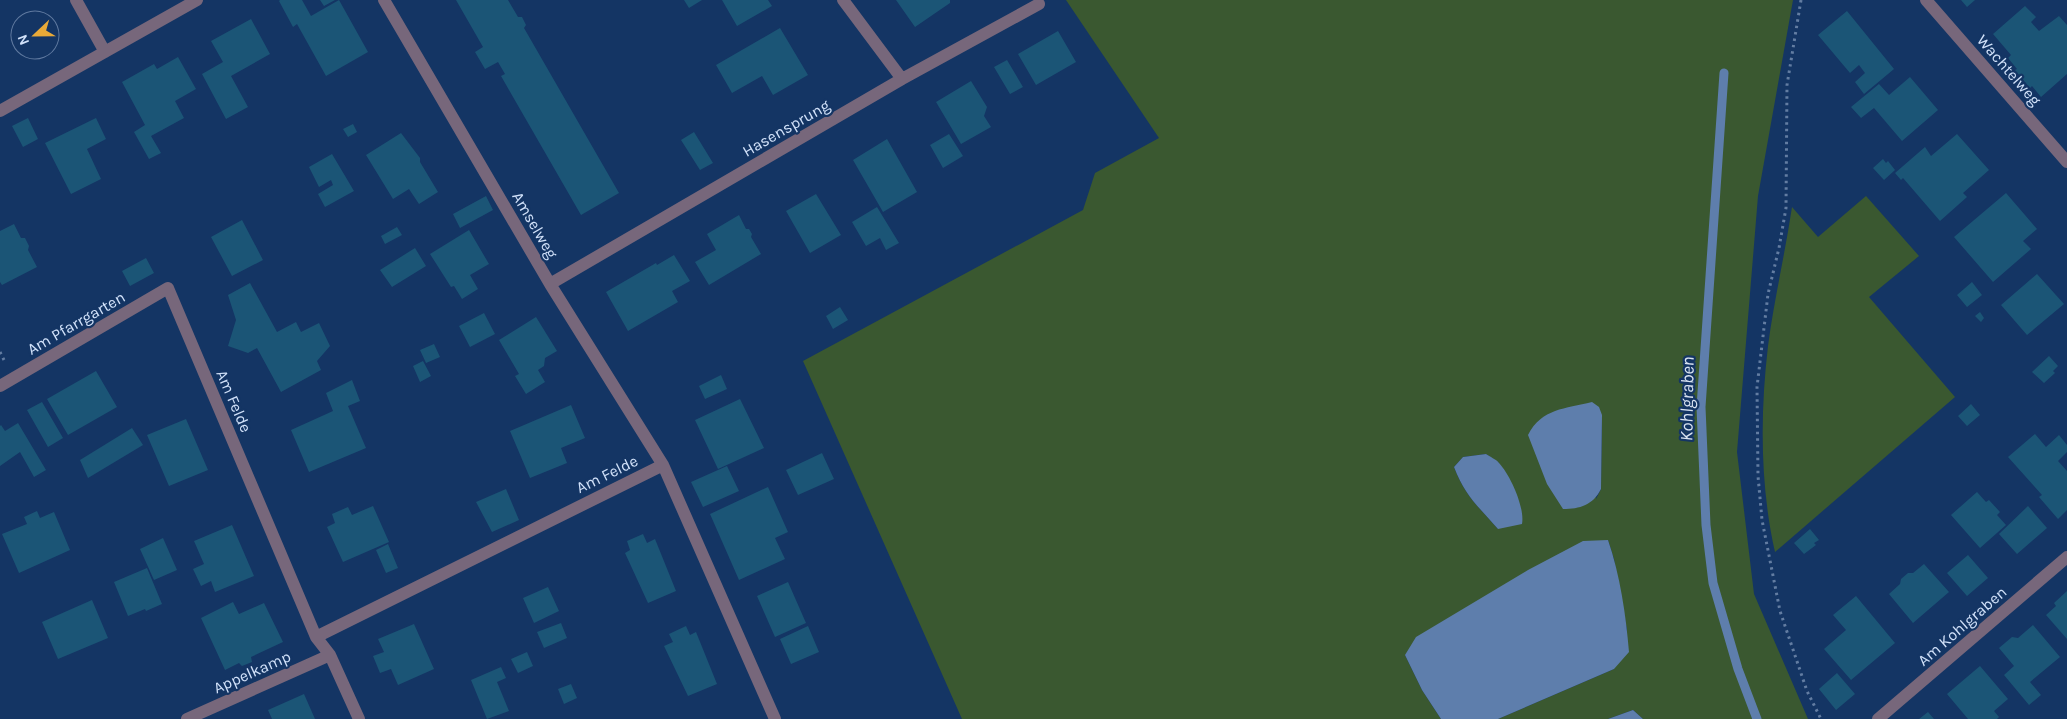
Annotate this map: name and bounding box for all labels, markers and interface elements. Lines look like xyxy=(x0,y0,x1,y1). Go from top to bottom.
north arrow xyxy=(10,10,60,60)
street label: Wachtelweg xyxy=(1973,31,2045,109)
text: N xyxy=(14,32,33,48)
street label: Hasensprung xyxy=(739,95,833,161)
street label: Amselweg xyxy=(508,188,562,262)
street label: Am Pfarrgarten xyxy=(24,287,128,359)
water label: Kohlgraben xyxy=(1675,356,1699,442)
street label: Am Felde xyxy=(212,367,256,435)
street label: Am Felde xyxy=(573,451,641,497)
street label: Am Kohlgraben xyxy=(1914,582,2010,670)
street label: Appelkamp xyxy=(210,646,294,698)

